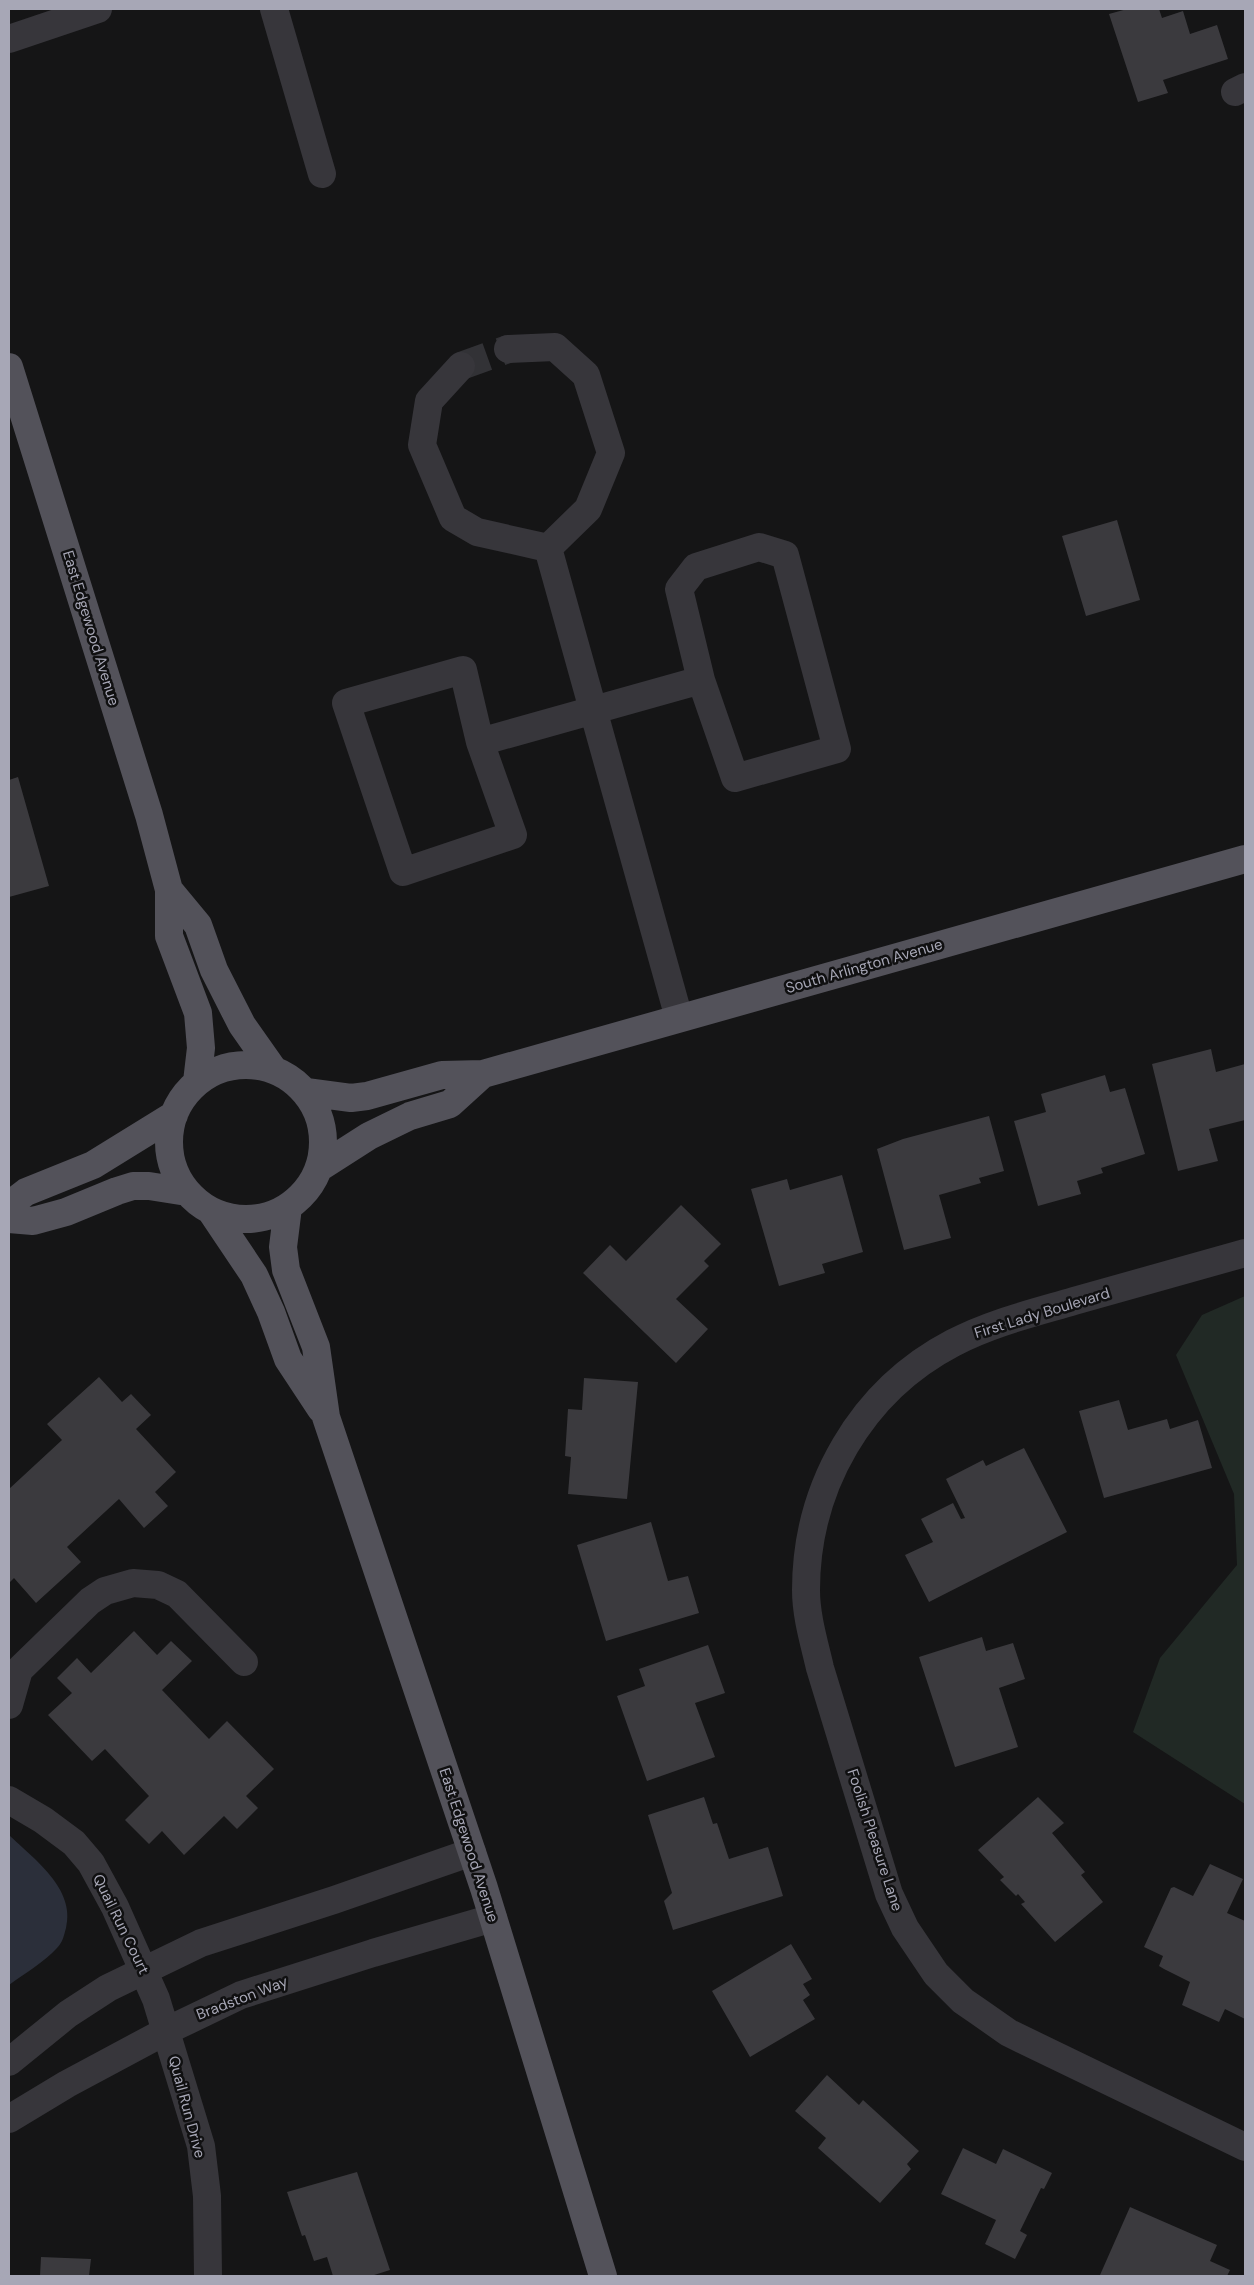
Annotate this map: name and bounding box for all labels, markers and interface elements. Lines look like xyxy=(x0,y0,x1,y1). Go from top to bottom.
street label: East Edgewood Avenue xyxy=(58,548,124,708)
street label: South Arlington Avenue xyxy=(783,934,945,998)
street label: First Lady Boulevard xyxy=(972,1283,1112,1343)
street label: East Edgewood Avenue xyxy=(435,1765,503,1925)
street label: Foolish Pleasure Lane xyxy=(843,1766,907,1914)
street label: Quail Run Court xyxy=(88,1871,154,1978)
street label: Bradston Way xyxy=(193,1971,291,2025)
street label: Quail Run Drive xyxy=(164,2054,210,2160)

